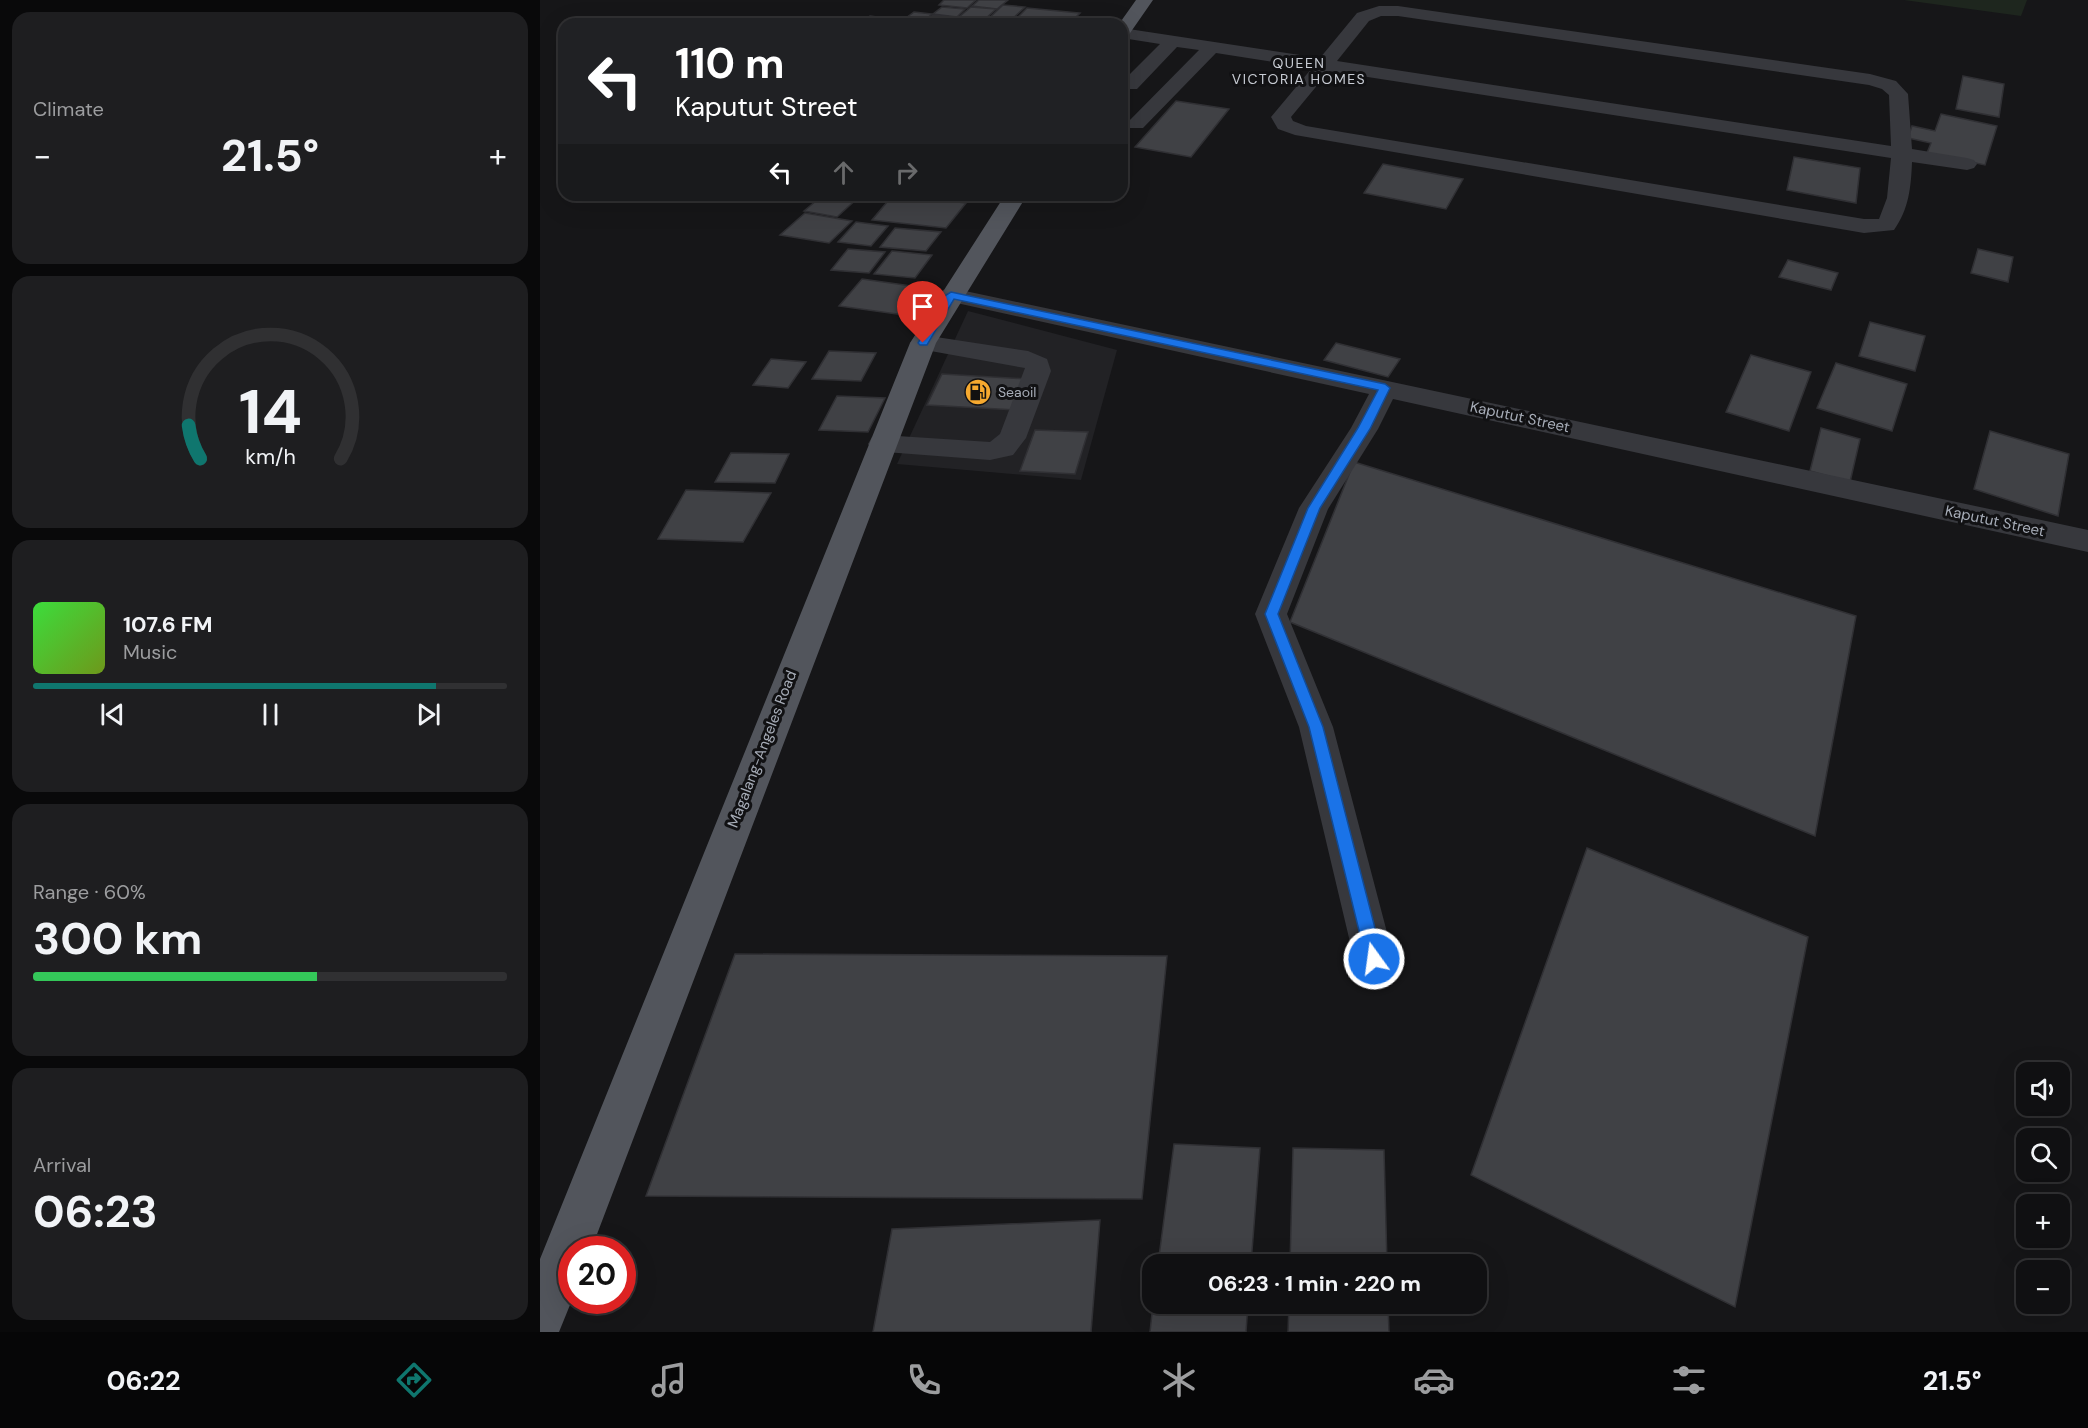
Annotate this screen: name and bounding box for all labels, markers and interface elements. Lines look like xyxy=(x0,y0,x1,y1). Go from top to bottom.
text: 110 m xyxy=(675,36,785,91)
icon: left xyxy=(576,42,654,120)
district label: QUEEN VICTORIA HOMES xyxy=(1232,54,1366,88)
text: Kaputut Street xyxy=(675,89,858,124)
text: Climate xyxy=(33,96,104,122)
text: 21.5° xyxy=(221,126,319,185)
text: − xyxy=(33,134,51,177)
text: + xyxy=(489,134,507,177)
icon: left xyxy=(764,156,797,189)
icon: ahead xyxy=(827,156,860,189)
icon: right xyxy=(890,156,923,189)
pin xyxy=(897,281,948,343)
icon: arrive xyxy=(906,290,939,323)
text: 14 xyxy=(238,371,302,452)
fuel station icon: Seaoil xyxy=(963,377,993,407)
place label: Seaoil xyxy=(998,383,1036,401)
street label: Kaputut Street xyxy=(1468,397,1572,437)
text: km/h xyxy=(245,443,295,471)
street label: Kaputut Street xyxy=(1943,501,2047,541)
text: 107.6 FM xyxy=(123,610,213,639)
text: Music xyxy=(123,639,178,665)
street label: Magalang-Angeles Road xyxy=(723,667,801,831)
icon: previous xyxy=(96,698,129,731)
icon: pause xyxy=(254,698,287,731)
icon: next xyxy=(412,698,445,731)
text: Range · 60% xyxy=(33,879,146,905)
text: 300 km xyxy=(33,909,202,968)
position arrow xyxy=(1342,927,1406,991)
map controls xyxy=(2016,1062,2070,1314)
button: sound xyxy=(2016,1062,2070,1116)
button: search xyxy=(2016,1128,2070,1182)
text: Arrival xyxy=(33,1152,91,1178)
text: 06:23 xyxy=(33,1182,158,1241)
button: + xyxy=(2016,1194,2070,1248)
speed limit sign: 20 xyxy=(558,1236,636,1314)
button: − xyxy=(2016,1260,2070,1314)
text: 06:23 · 1 min · 220 m xyxy=(1208,1269,1421,1298)
icon: directions xyxy=(393,1359,435,1401)
icon: music xyxy=(648,1359,690,1401)
icon: phone xyxy=(903,1359,945,1401)
icon: climate xyxy=(1158,1359,1200,1401)
icon: car xyxy=(1413,1359,1455,1401)
icon: filters xyxy=(1668,1359,1710,1401)
text: 06:22 xyxy=(106,1363,181,1398)
text: 21.5° xyxy=(1923,1363,1982,1398)

